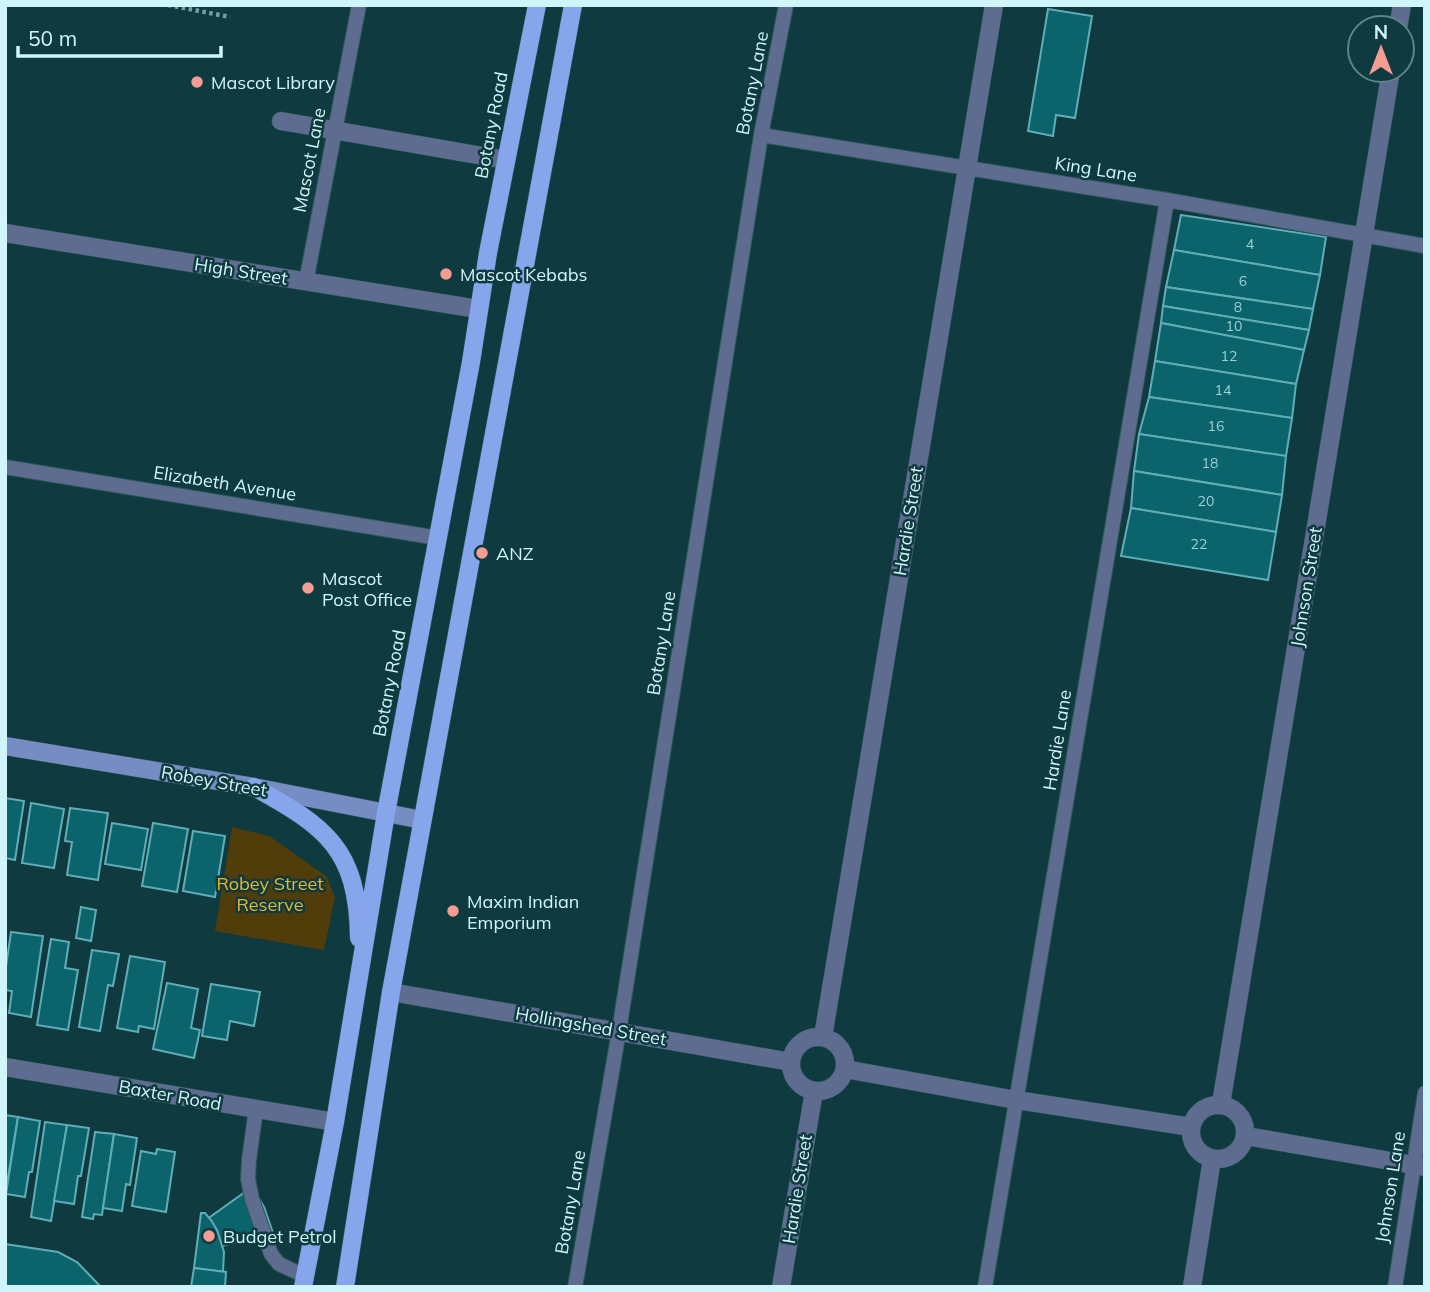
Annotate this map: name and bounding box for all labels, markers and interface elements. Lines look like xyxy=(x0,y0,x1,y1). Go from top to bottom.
scale bar xyxy=(18,14,220,58)
north arrow xyxy=(1346,14,1416,84)
text: N xyxy=(1374,20,1388,44)
text: 50 m xyxy=(28,25,77,51)
street label: Botany Lane xyxy=(731,29,773,137)
street label: Botany Road xyxy=(469,70,513,180)
place label: Mascot Library xyxy=(211,71,335,94)
marker: Mascot Library xyxy=(189,74,205,90)
street label: Mascot Lane xyxy=(288,106,330,214)
street label: King Lane xyxy=(1053,151,1139,187)
house number: 4 xyxy=(1246,235,1255,253)
street label: High Street xyxy=(193,252,289,290)
place label: Mascot Kebabs xyxy=(460,263,587,286)
marker: Mascot Kebabs xyxy=(438,266,454,282)
house number: 6 xyxy=(1239,272,1247,290)
house number: 8 xyxy=(1234,298,1242,316)
house number: 10 xyxy=(1226,317,1242,335)
house number: 12 xyxy=(1221,347,1237,365)
house number: 14 xyxy=(1215,381,1232,399)
house number: 16 xyxy=(1208,417,1224,435)
house number: 18 xyxy=(1202,454,1218,472)
street label: Elizabeth Avenue xyxy=(152,460,298,506)
street label: Hardie Street xyxy=(888,465,928,577)
house number: 20 xyxy=(1198,492,1214,510)
street label: Johnson Street xyxy=(1285,525,1327,649)
house number: 22 xyxy=(1191,535,1207,553)
place label: ANZ xyxy=(496,542,534,565)
marker: ANZ xyxy=(474,545,490,561)
place label: Mascot Post Office xyxy=(322,567,412,611)
marker: Mascot Post Office xyxy=(300,580,316,596)
street label: Botany Lane xyxy=(641,589,681,697)
street label: Botany Road xyxy=(367,628,411,738)
street label: Hardie Lane xyxy=(1038,688,1076,792)
street label: Robey Street xyxy=(159,760,269,802)
park label: Robey Street Reserve xyxy=(216,872,324,916)
place label: Maxim Indian Emporium xyxy=(467,890,579,934)
marker: Maxim Indian Emporium xyxy=(445,903,461,919)
street label: Hollingshed Street xyxy=(514,1001,668,1051)
street label: Baxter Road xyxy=(117,1075,223,1115)
street label: Johnson Lane xyxy=(1370,1130,1410,1244)
street label: Hardie Street xyxy=(777,1133,817,1245)
street label: Botany Lane xyxy=(550,1148,590,1256)
place label: Budget Petrol xyxy=(223,1225,336,1248)
marker: Budget Petrol xyxy=(201,1228,217,1244)

